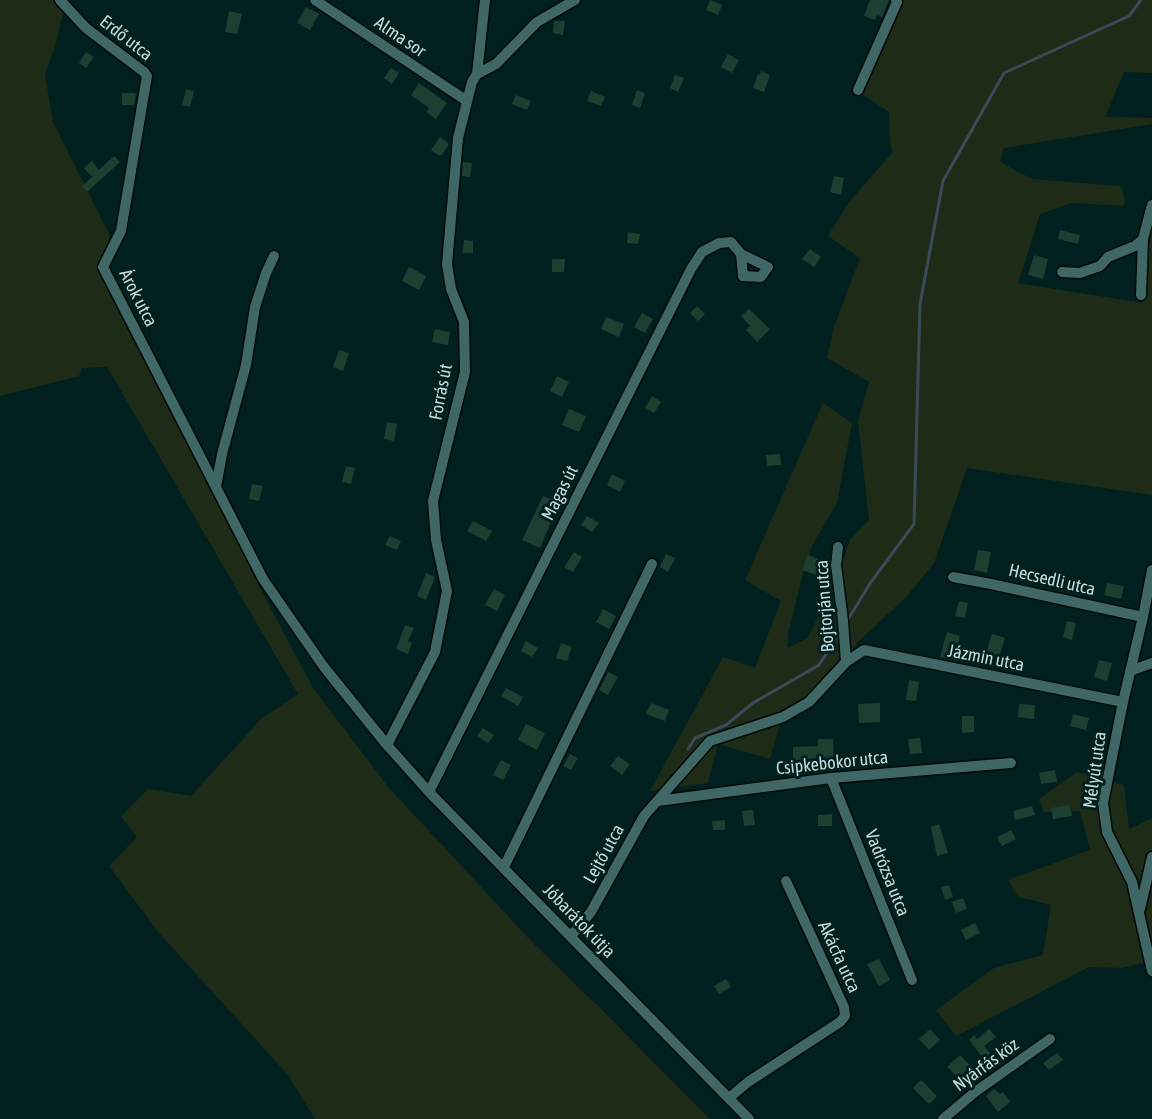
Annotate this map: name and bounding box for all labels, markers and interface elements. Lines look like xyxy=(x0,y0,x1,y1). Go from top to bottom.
street label: Erdő utca xyxy=(95,11,157,65)
street label: Alma sor xyxy=(370,12,430,62)
street label: Árok utca xyxy=(114,266,162,330)
street label: Forrás út xyxy=(425,362,457,422)
street label: Magas út xyxy=(537,462,583,524)
street label: Bojtorján utca xyxy=(811,559,839,653)
street label: Hecsedli utca xyxy=(1007,560,1097,600)
street label: Jázmin utca xyxy=(946,640,1026,676)
street label: Mélyút utca xyxy=(1079,730,1111,810)
street label: Csipkebokor utca xyxy=(775,746,889,780)
street label: Lejtő utca xyxy=(579,821,629,887)
street label: Vadrózsa utca xyxy=(860,827,914,919)
street label: Jóbarátok útja xyxy=(538,879,620,963)
street label: Akácfa utca xyxy=(813,918,865,996)
street label: Nyárfás köz xyxy=(949,1034,1023,1096)

